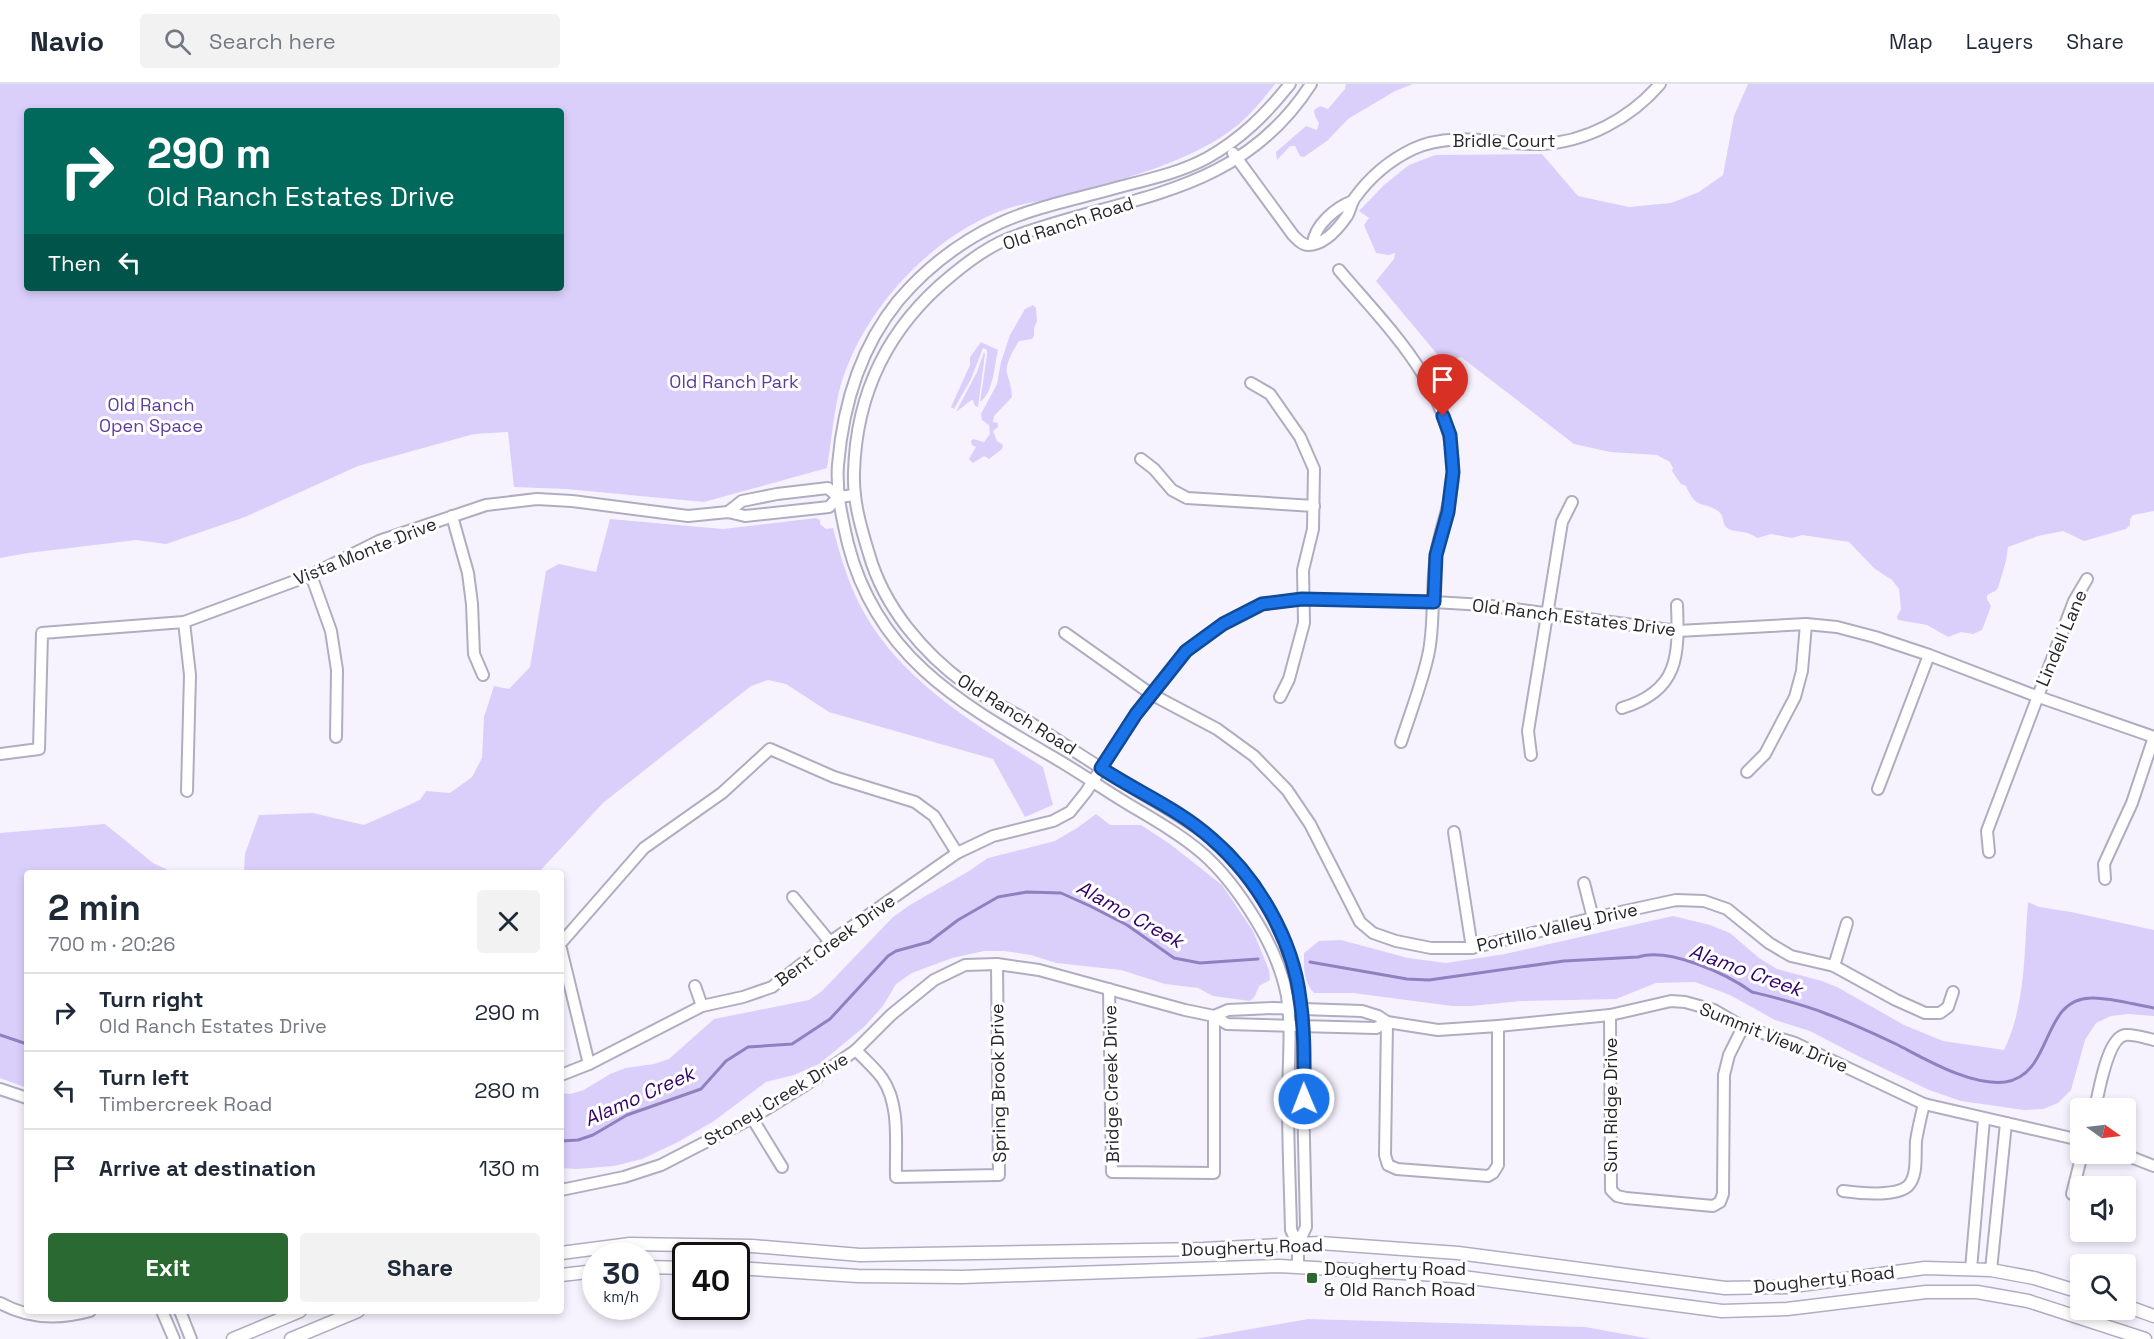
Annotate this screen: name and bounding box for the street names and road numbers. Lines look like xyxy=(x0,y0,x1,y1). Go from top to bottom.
street label: Bridle Court xyxy=(1452,129,1556,152)
street label: Old Ranch Road xyxy=(1000,191,1136,255)
street label: Vista Monte Drive xyxy=(290,512,440,590)
street label: Lindell Lane xyxy=(2030,586,2092,690)
street label: Old Ranch Estates Drive xyxy=(1471,593,1677,641)
street label: Old Ranch Road xyxy=(953,668,1081,760)
street label: Bent Creek Drive xyxy=(770,889,900,991)
street label: Portillo Valley Drive xyxy=(1474,897,1640,957)
street label: Summit View Drive xyxy=(1696,997,1852,1077)
street label: Spring Brook Drive xyxy=(985,1003,1011,1163)
street label: Bridge Creek Drive xyxy=(1098,1005,1124,1163)
street label: Sun Ridge Drive xyxy=(1599,1037,1622,1173)
street label: Stoney Creek Drive xyxy=(700,1047,852,1151)
street label: Dougherty Road xyxy=(1181,1233,1323,1261)
street label: Dougherty Road xyxy=(1752,1260,1896,1298)

